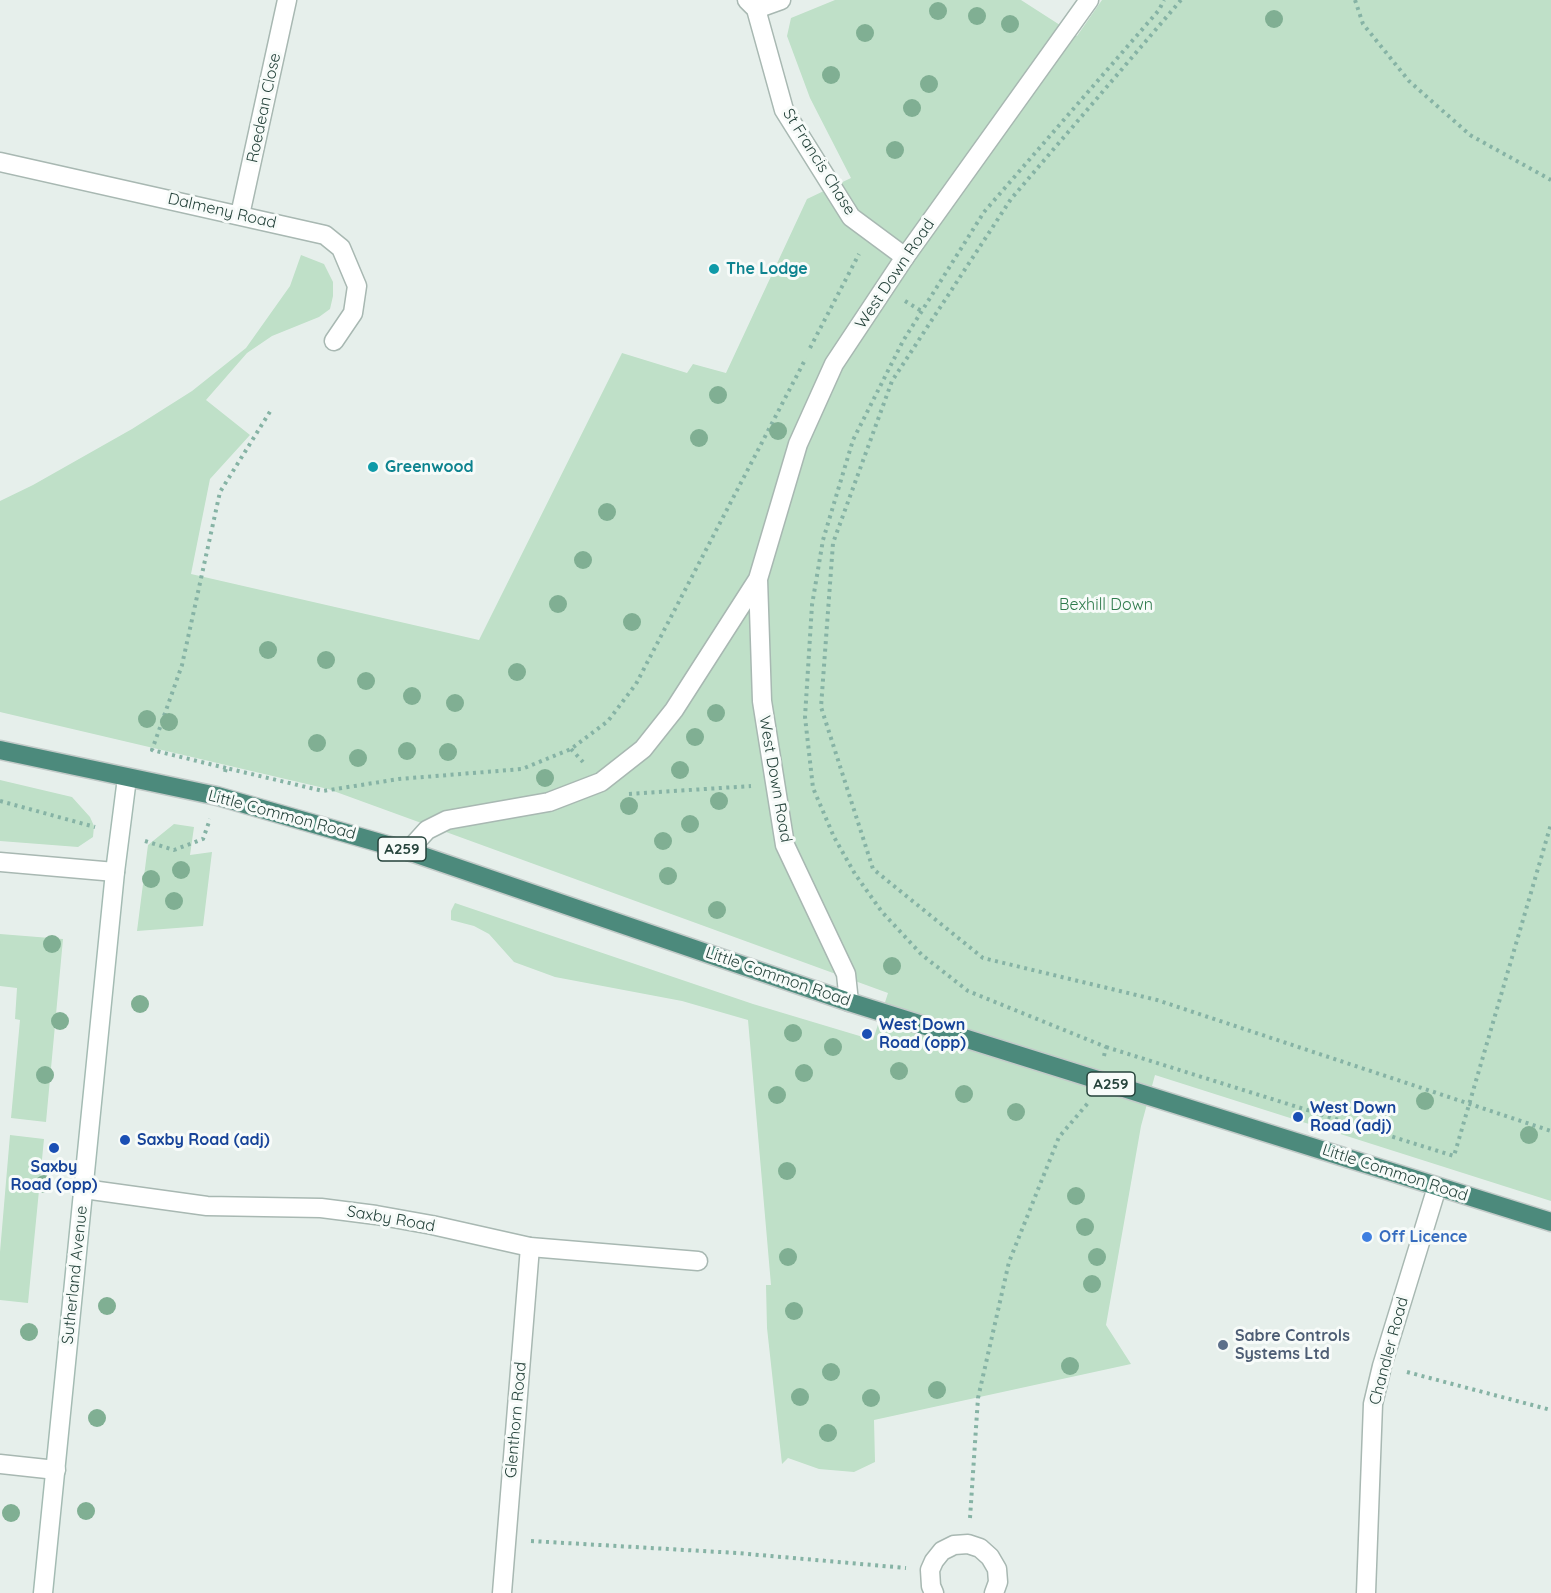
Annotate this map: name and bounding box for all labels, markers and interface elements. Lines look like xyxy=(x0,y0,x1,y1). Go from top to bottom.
street label: Roedean Close xyxy=(243,51,285,165)
street label: St Francis Chase xyxy=(779,105,859,219)
street label: Dalmeny Road xyxy=(166,189,278,233)
street label: West Down Road xyxy=(851,215,939,333)
place label: The Lodge xyxy=(726,259,808,279)
marker: The Lodge xyxy=(707,262,721,276)
place label: Greenwood xyxy=(385,457,473,477)
marker: Greenwood xyxy=(366,460,380,474)
park label: Bexhill Down xyxy=(1059,595,1153,615)
street label: West Down Road xyxy=(754,714,796,844)
street label: Little Common Road xyxy=(206,786,358,844)
road number: A259 xyxy=(378,837,426,861)
street label: Little Common Road xyxy=(703,943,853,1011)
place label: West Down Road (opp) xyxy=(879,1015,966,1053)
marker: West Down Road (opp) xyxy=(860,1027,874,1041)
road number: A259 xyxy=(1087,1072,1135,1096)
place label: West Down Road (adj) xyxy=(1310,1098,1396,1136)
marker: West Down Road (adj) xyxy=(1291,1110,1305,1124)
place label: Saxby Road (adj) xyxy=(137,1130,270,1150)
marker: Saxby Road (adj) xyxy=(118,1133,132,1147)
street label: Little Common Road xyxy=(1320,1140,1470,1206)
marker: Saxby Road (opp) xyxy=(47,1141,61,1155)
place label: Saxby Road (opp) xyxy=(11,1157,97,1195)
street label: Saxby Road xyxy=(345,1202,437,1236)
street label: Sutherland Avenue xyxy=(58,1205,92,1345)
place label: Off Licence xyxy=(1379,1227,1467,1247)
marker: Off Licence xyxy=(1360,1230,1374,1244)
street label: Chandler Road xyxy=(1365,1295,1413,1407)
place label: Sabre Controls Systems Ltd xyxy=(1235,1326,1350,1364)
marker: Sabre Controls Systems Ltd xyxy=(1216,1338,1230,1352)
street label: Glenthorn Road xyxy=(501,1361,531,1479)

